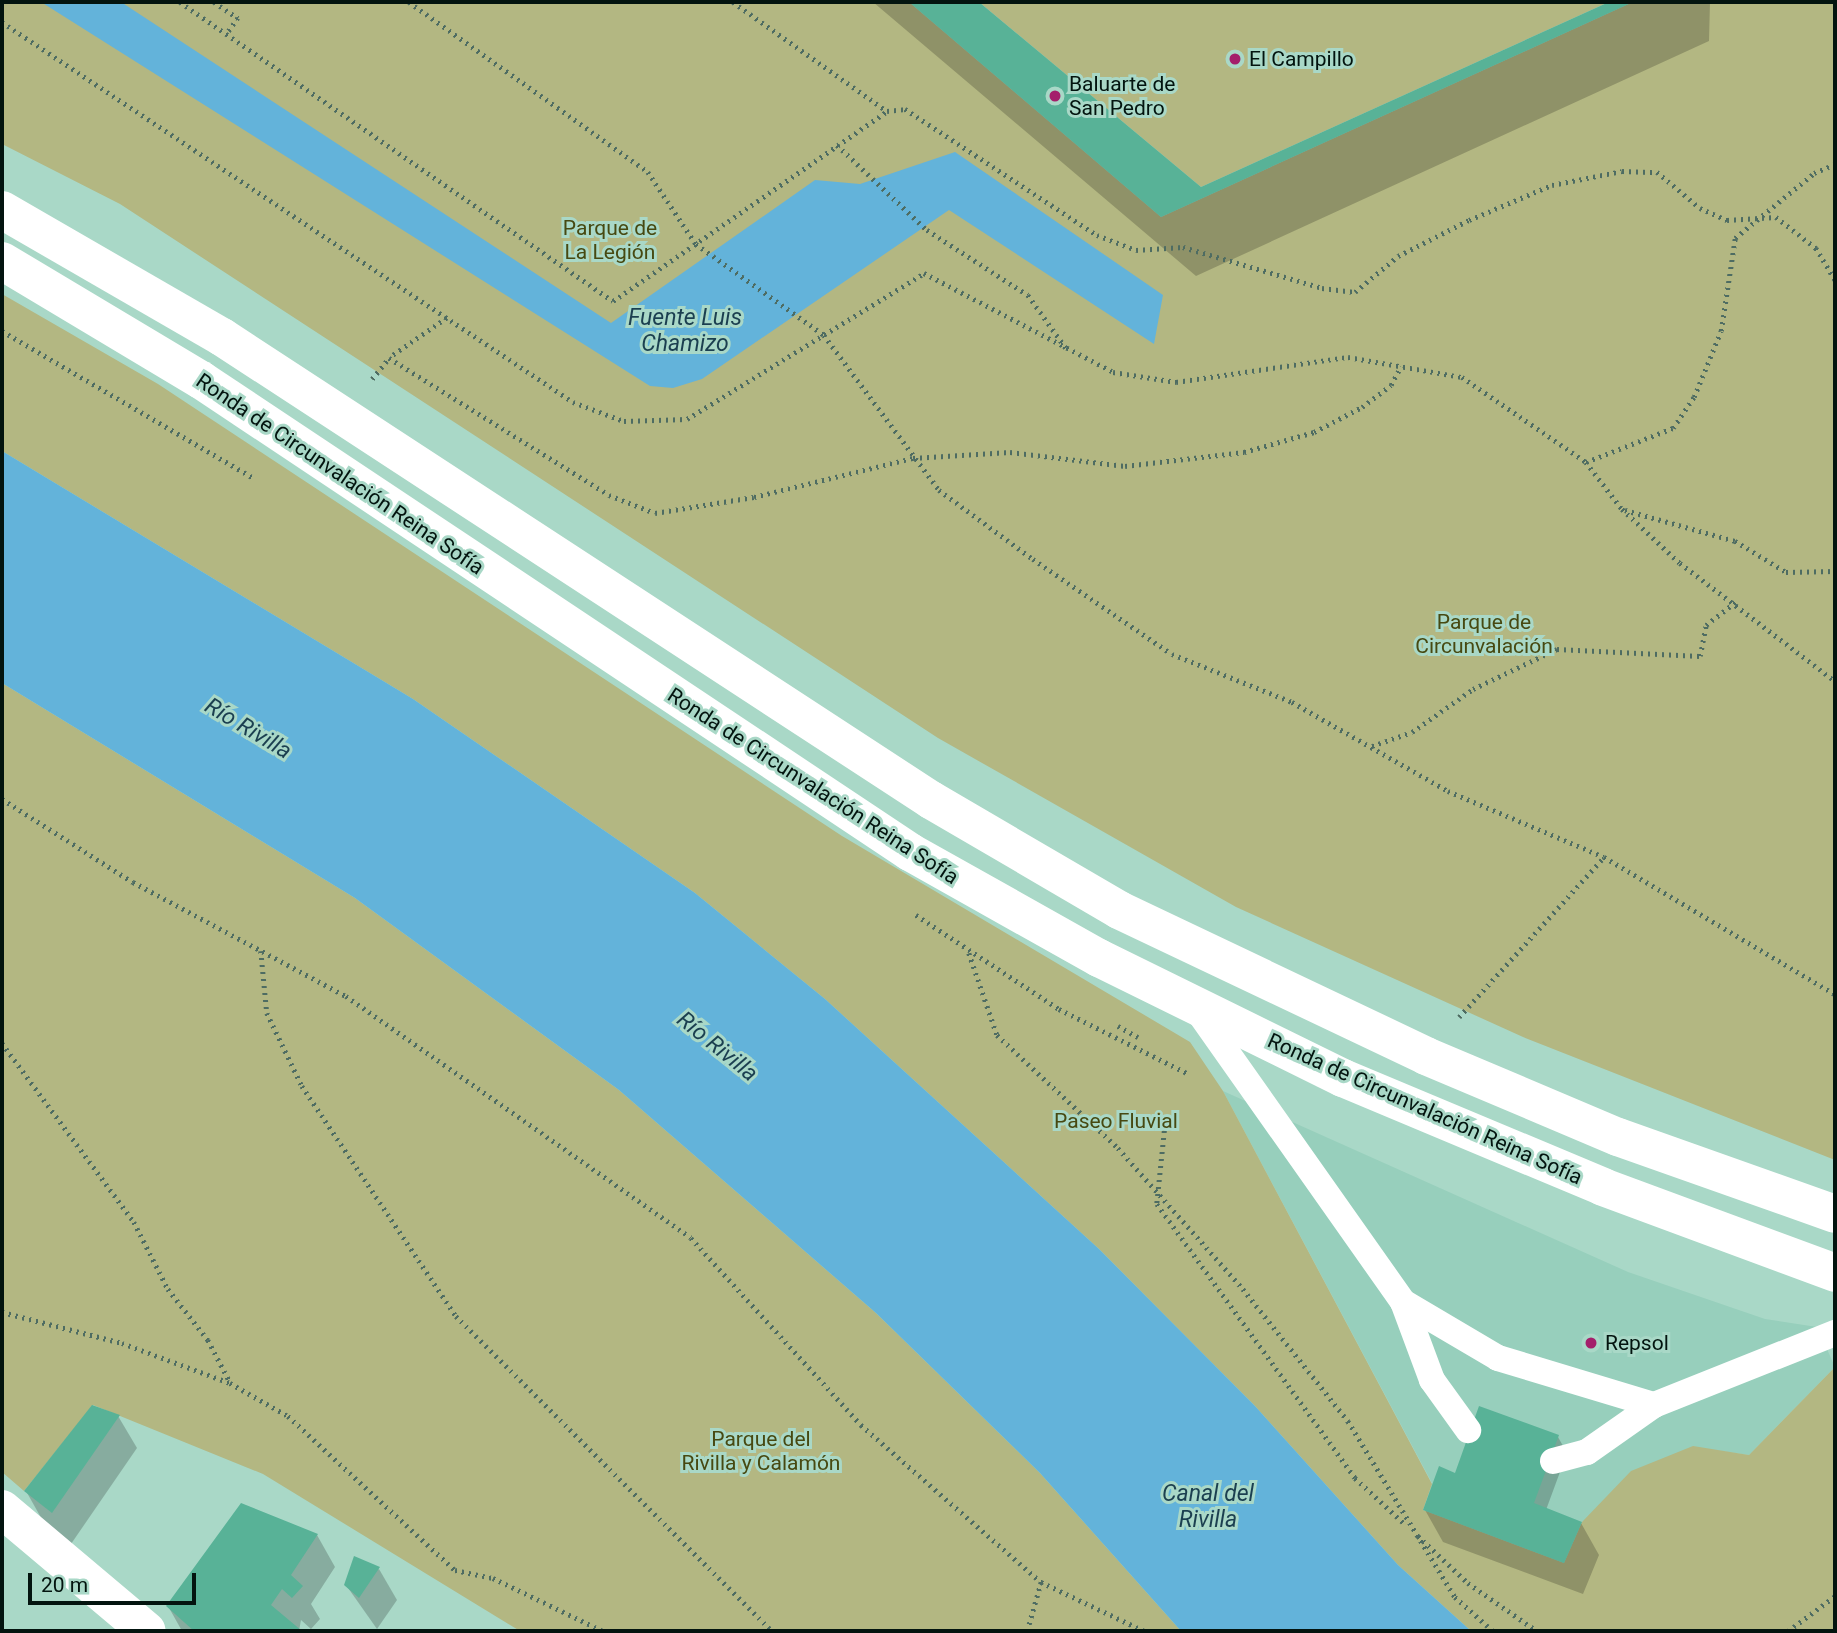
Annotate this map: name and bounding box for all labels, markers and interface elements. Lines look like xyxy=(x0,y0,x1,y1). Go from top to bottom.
place label: El Campillo xyxy=(1249,46,1354,72)
marker: El Campillo xyxy=(1227,51,1243,67)
place label: Baluarte de San Pedro xyxy=(1069,71,1175,121)
marker: Baluarte de San Pedro xyxy=(1047,88,1063,104)
park label: Parque de La Legión xyxy=(563,215,657,265)
water label: Fuente Luis Chamizo xyxy=(628,304,742,358)
street label: Ronda de Circunvalación Reina Sofía xyxy=(191,368,489,580)
park label: Parque de Circunvalación xyxy=(1415,609,1553,659)
street label: Ronda de Circunvalación Reina Sofía xyxy=(663,682,963,890)
water label: Río Rivilla xyxy=(200,692,296,766)
water label: Río Rivilla xyxy=(671,1006,763,1088)
street label: Ronda de Circunvalación Reina Sofía xyxy=(1264,1028,1586,1190)
park label: Paseo Fluvial xyxy=(1054,1108,1178,1134)
place label: Repsol xyxy=(1605,1330,1669,1356)
marker: Repsol xyxy=(1583,1335,1599,1351)
park label: Parque del Rivilla y Calamón xyxy=(682,1426,840,1476)
water label: Canal del Rivilla xyxy=(1162,1480,1254,1534)
scale bar xyxy=(32,1560,200,1604)
text: 20 m xyxy=(41,1573,88,1597)

